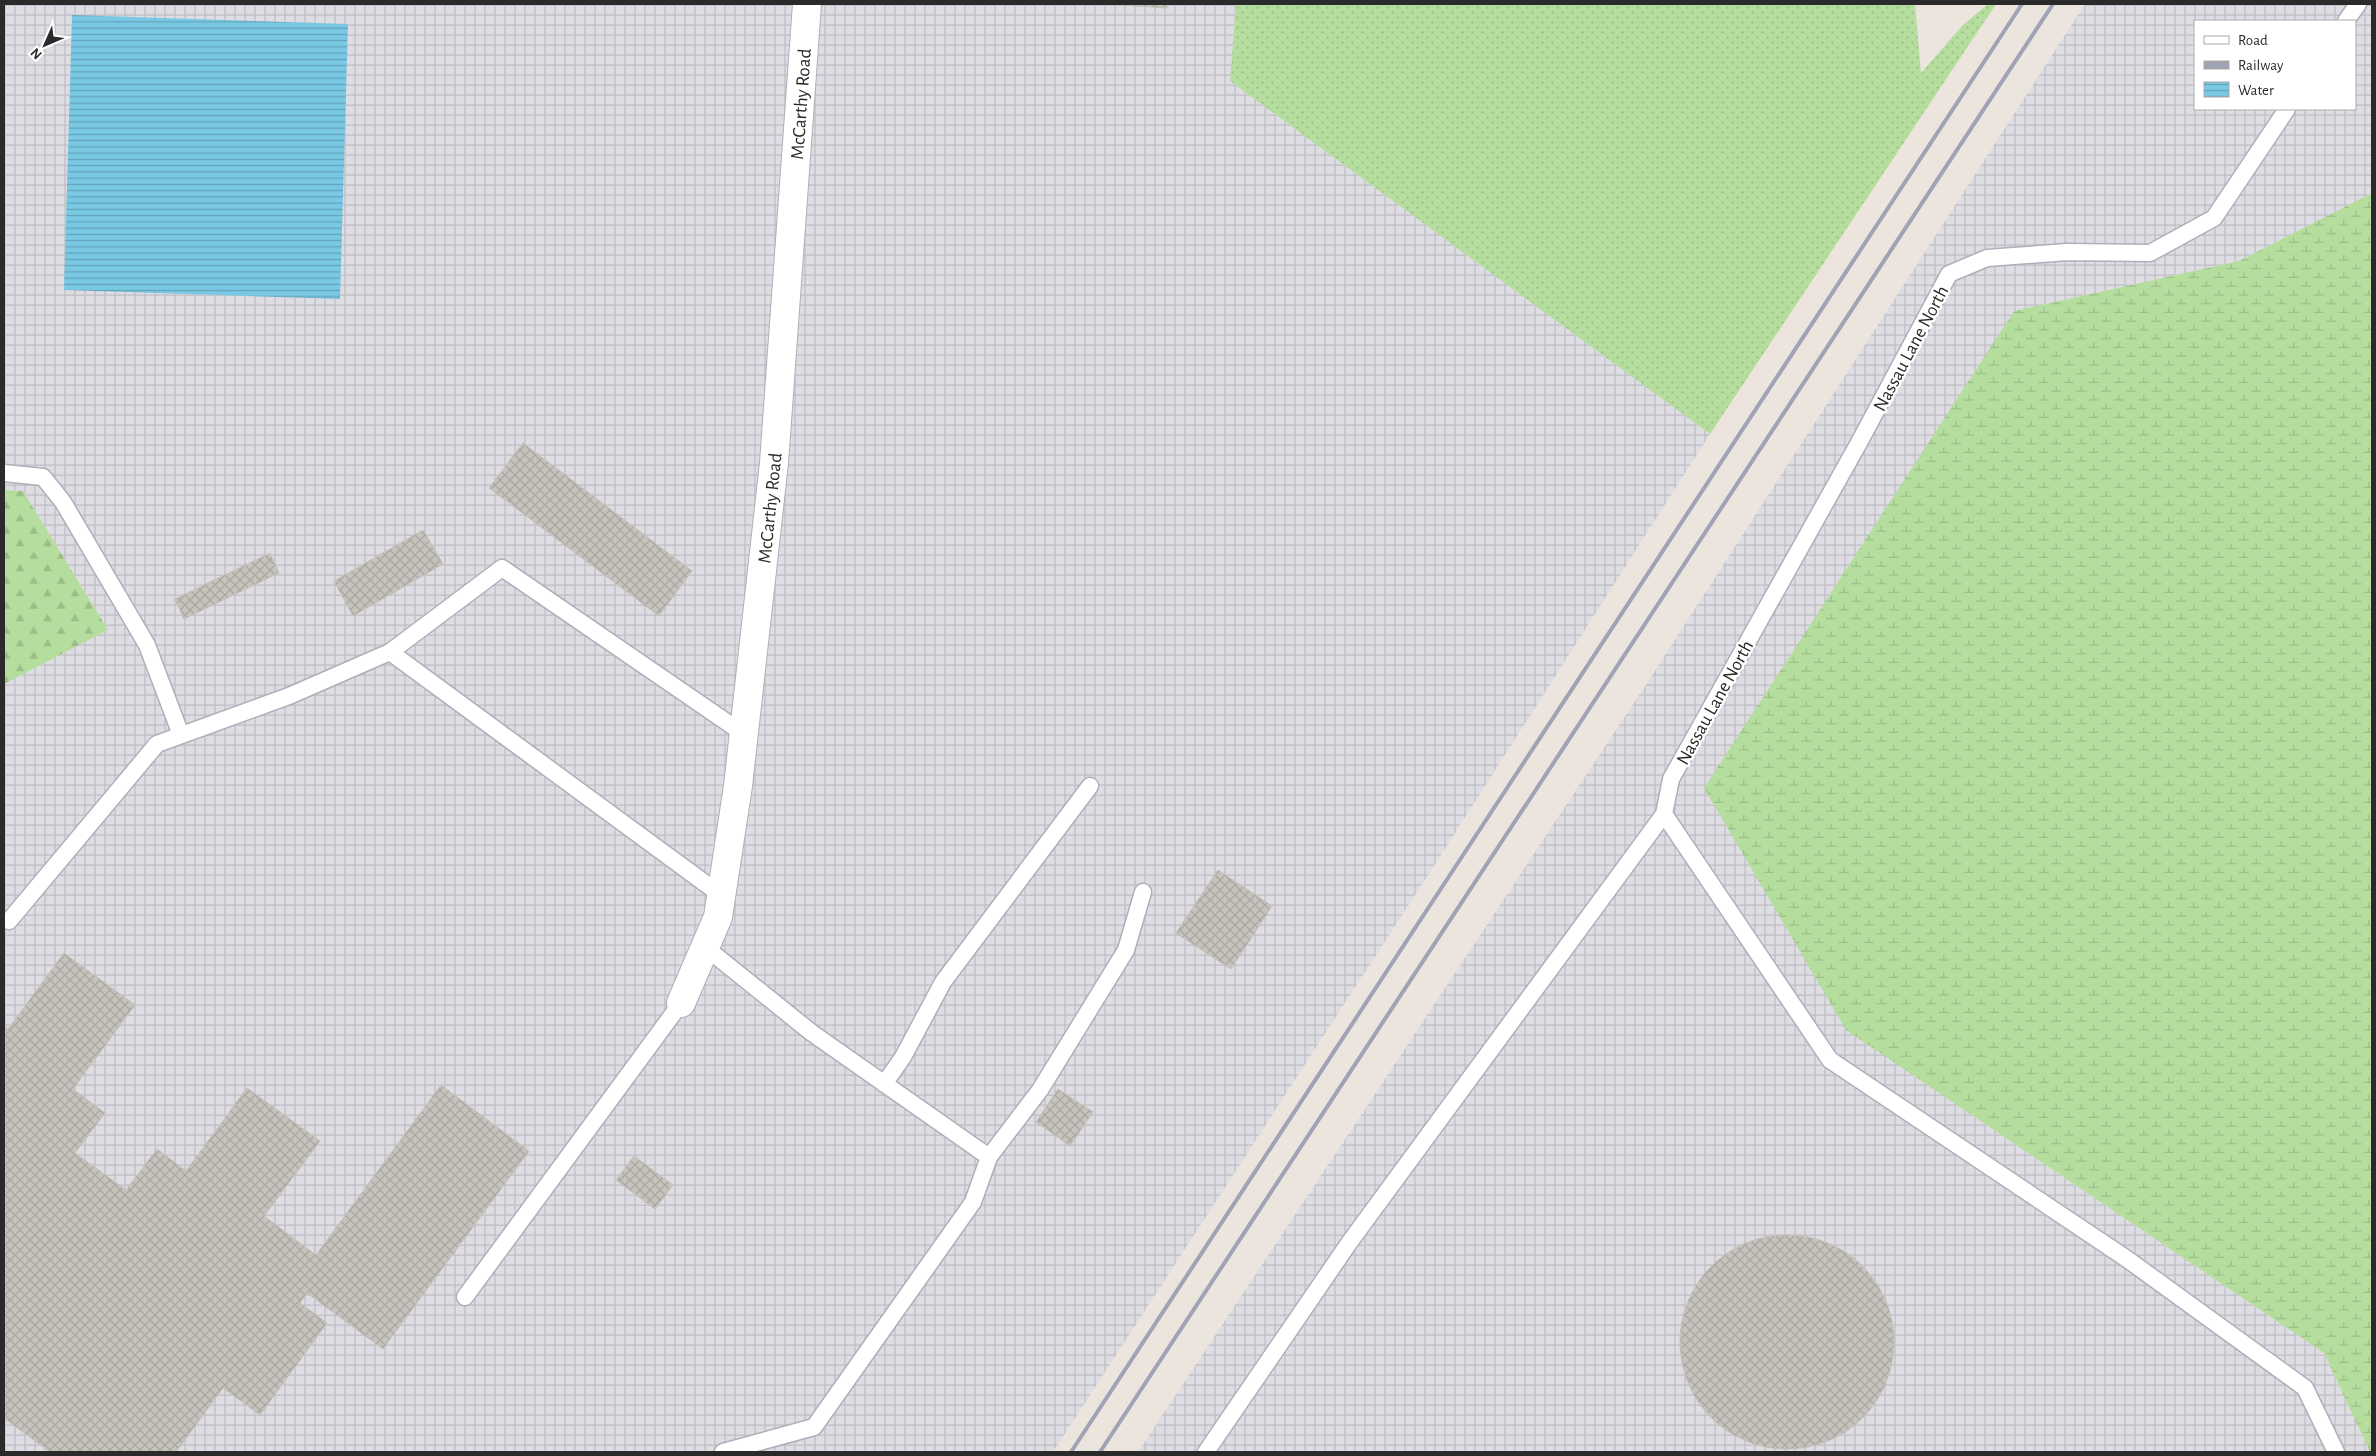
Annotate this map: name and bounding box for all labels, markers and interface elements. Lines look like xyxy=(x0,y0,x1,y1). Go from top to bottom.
north arrow xyxy=(20,20,70,70)
legend xyxy=(2194,20,2356,110)
text: Road xyxy=(2238,33,2268,48)
text: N xyxy=(28,45,45,62)
street label: McCarthy Road xyxy=(788,48,815,160)
text: Railway xyxy=(2238,58,2284,73)
text: Water xyxy=(2238,83,2274,98)
street label: Nassau Lane North xyxy=(1870,283,1952,415)
street label: McCarthy Road xyxy=(755,452,786,564)
street label: Nassau Lane North xyxy=(1673,637,1757,768)

